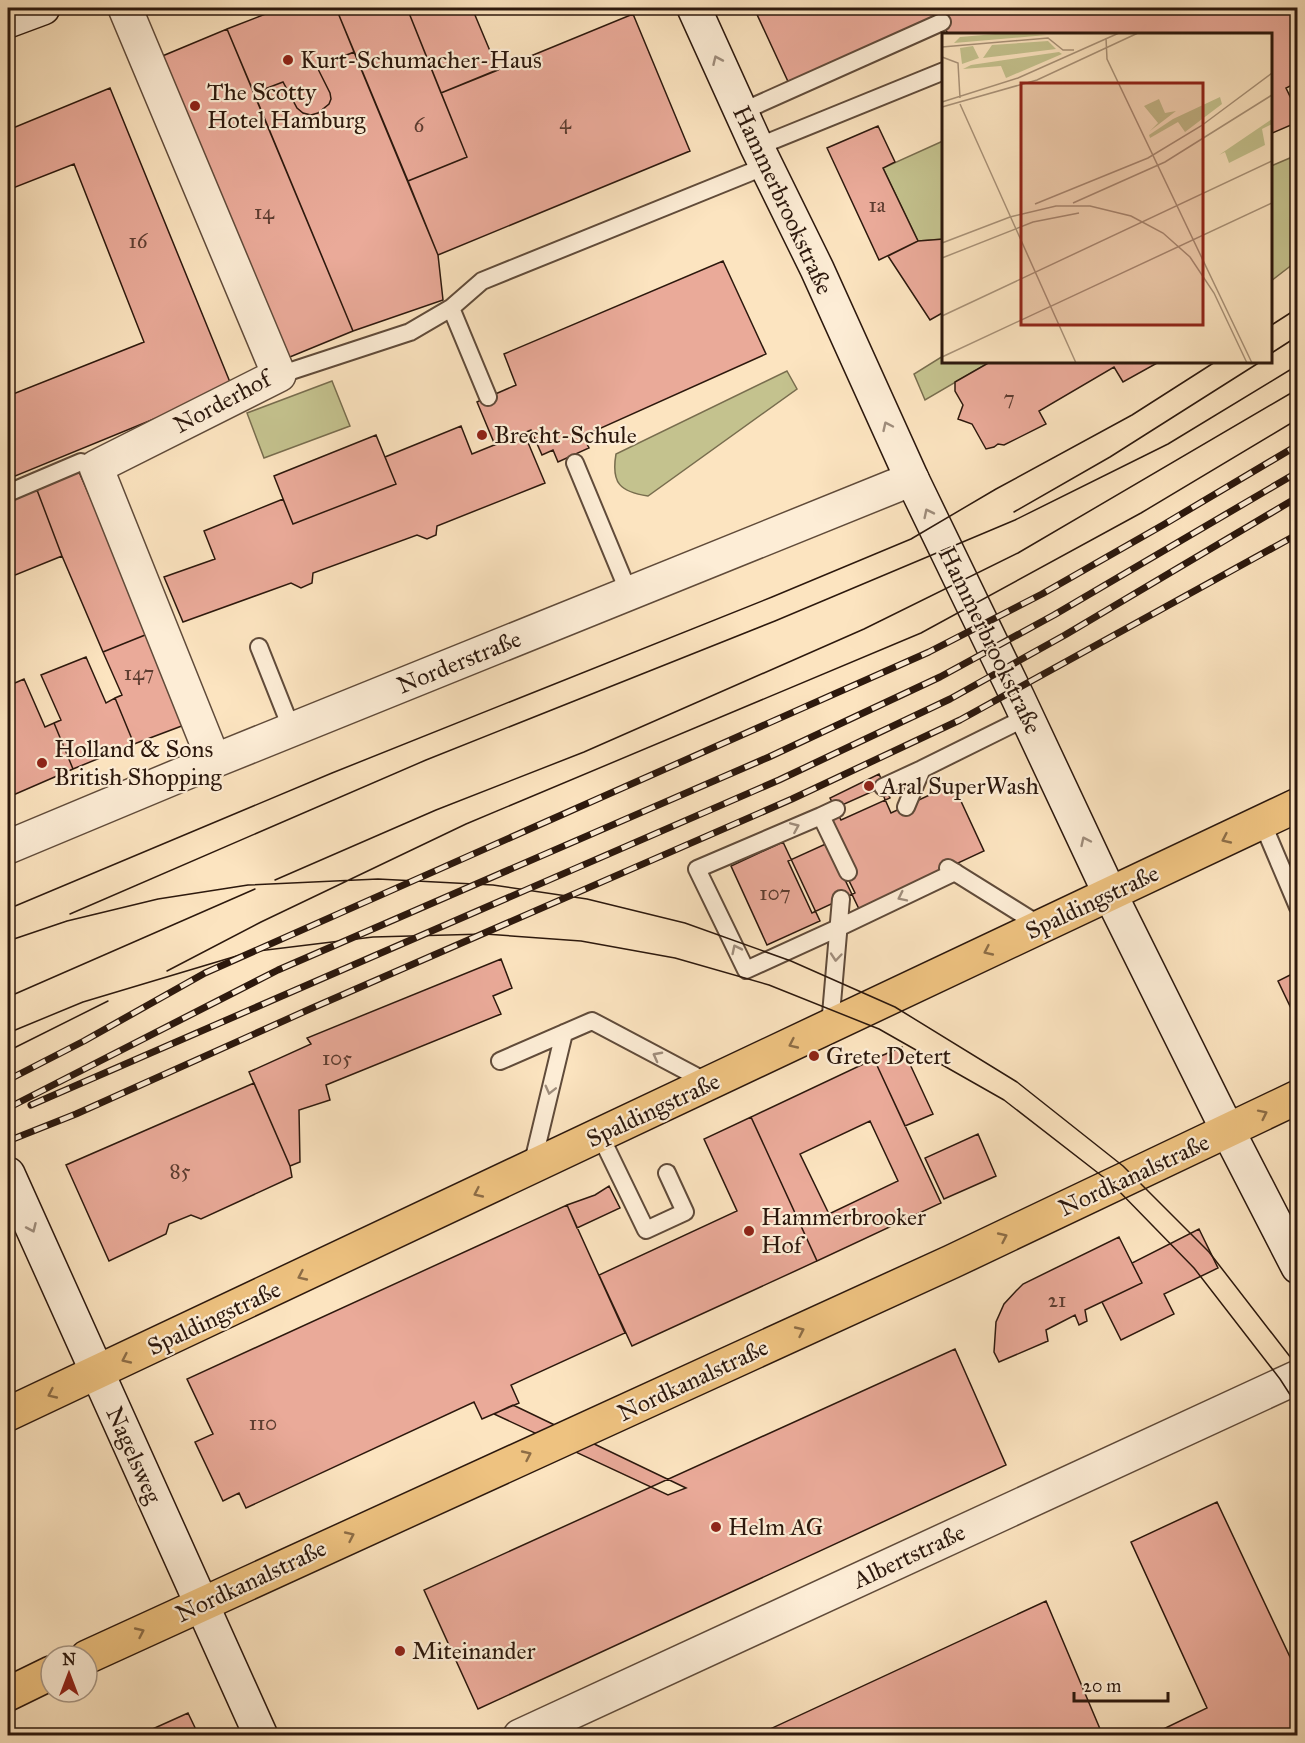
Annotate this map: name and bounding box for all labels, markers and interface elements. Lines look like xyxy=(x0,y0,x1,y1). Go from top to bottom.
inset map xyxy=(942,33,1272,363)
place label: Kurt-Schumacher-Haus xyxy=(300,45,542,75)
marker: Kurt-Schumacher-Haus xyxy=(281,53,295,67)
one-way arrow xyxy=(713,55,725,66)
place label: The Scotty Hotel Hamburg xyxy=(207,77,366,135)
marker: The Scotty Hotel Hamburg xyxy=(188,99,202,113)
street label: Hammerbrookstraße xyxy=(726,101,840,299)
house number: 4 xyxy=(559,109,572,135)
house number: 6 xyxy=(414,112,426,138)
house number: 1a xyxy=(868,192,886,218)
house number: 14 xyxy=(254,199,275,225)
house number: 16 xyxy=(128,228,149,254)
street label: Norderhof xyxy=(168,362,279,440)
house number: 7 xyxy=(1003,385,1015,411)
place label: Brecht-Schule xyxy=(494,420,637,450)
one-way arrow xyxy=(883,422,895,433)
marker: Brecht-Schule xyxy=(475,428,489,442)
one-way arrow xyxy=(924,509,936,520)
street label: Hammerbrookstraße xyxy=(932,541,1048,739)
street label: Norderstraße xyxy=(393,624,525,700)
house number: 147 xyxy=(124,660,154,686)
place label: Holland & Sons British Shopping xyxy=(54,734,223,792)
marker: Holland & Sons British Shopping xyxy=(35,756,49,770)
place label: Aral SuperWash xyxy=(880,771,1039,801)
marker: Aral SuperWash xyxy=(862,779,876,793)
one-way arrow xyxy=(788,822,799,834)
one-way arrow xyxy=(1221,831,1232,843)
one-way arrow xyxy=(1081,836,1093,847)
street label: Spaldingstraße xyxy=(1020,858,1164,946)
house number: 107 xyxy=(759,880,791,906)
one-way arrow xyxy=(898,890,909,902)
one-way arrow xyxy=(984,944,995,956)
one-way arrow xyxy=(731,945,743,956)
one-way arrow xyxy=(829,953,842,962)
one-way arrow xyxy=(788,1036,799,1048)
place label: Grete Detert xyxy=(826,1041,951,1071)
house number: 105 xyxy=(322,1045,352,1071)
marker: Grete Detert xyxy=(807,1049,821,1063)
one-way arrow xyxy=(653,1052,664,1063)
street label: Spaldingstraße xyxy=(581,1066,725,1154)
one-way arrow xyxy=(545,1085,558,1095)
one-way arrow xyxy=(1256,1109,1267,1121)
street label: Nordkanalstraße xyxy=(1054,1127,1214,1223)
house number: 85 xyxy=(170,1158,191,1184)
one-way arrow xyxy=(474,1185,485,1197)
place label: Hammerbrooker Hof xyxy=(761,1202,926,1260)
one-way arrow xyxy=(24,1221,36,1232)
marker: Hammerbrooker Hof xyxy=(742,1224,756,1238)
one-way arrow xyxy=(997,1233,1008,1245)
one-way arrow xyxy=(298,1269,309,1281)
street label: Spaldingstraße xyxy=(142,1274,286,1362)
house number: 21 xyxy=(1048,1287,1066,1313)
one-way arrow xyxy=(794,1326,805,1338)
street label: Nordkanalstraße xyxy=(613,1332,773,1428)
one-way arrow xyxy=(121,1352,132,1364)
one-way arrow xyxy=(48,1386,59,1398)
street label: Nagelsweg xyxy=(99,1402,169,1509)
house number: 110 xyxy=(249,1410,277,1436)
one-way arrow xyxy=(521,1451,532,1463)
place label: Helm AG xyxy=(728,1512,823,1542)
street label: Albertstraße xyxy=(847,1517,970,1596)
marker: Helm AG xyxy=(709,1520,723,1534)
one-way arrow xyxy=(344,1532,355,1544)
street label: Nordkanalstraße xyxy=(171,1533,331,1629)
one-way arrow xyxy=(134,1628,145,1640)
place label: Miteinander xyxy=(412,1636,535,1666)
north arrow xyxy=(39,1644,99,1704)
marker: Miteinander xyxy=(393,1644,407,1658)
text: N xyxy=(62,1650,76,1669)
scale bar xyxy=(1074,1665,1168,1703)
text: 20 m xyxy=(1083,1675,1121,1697)

